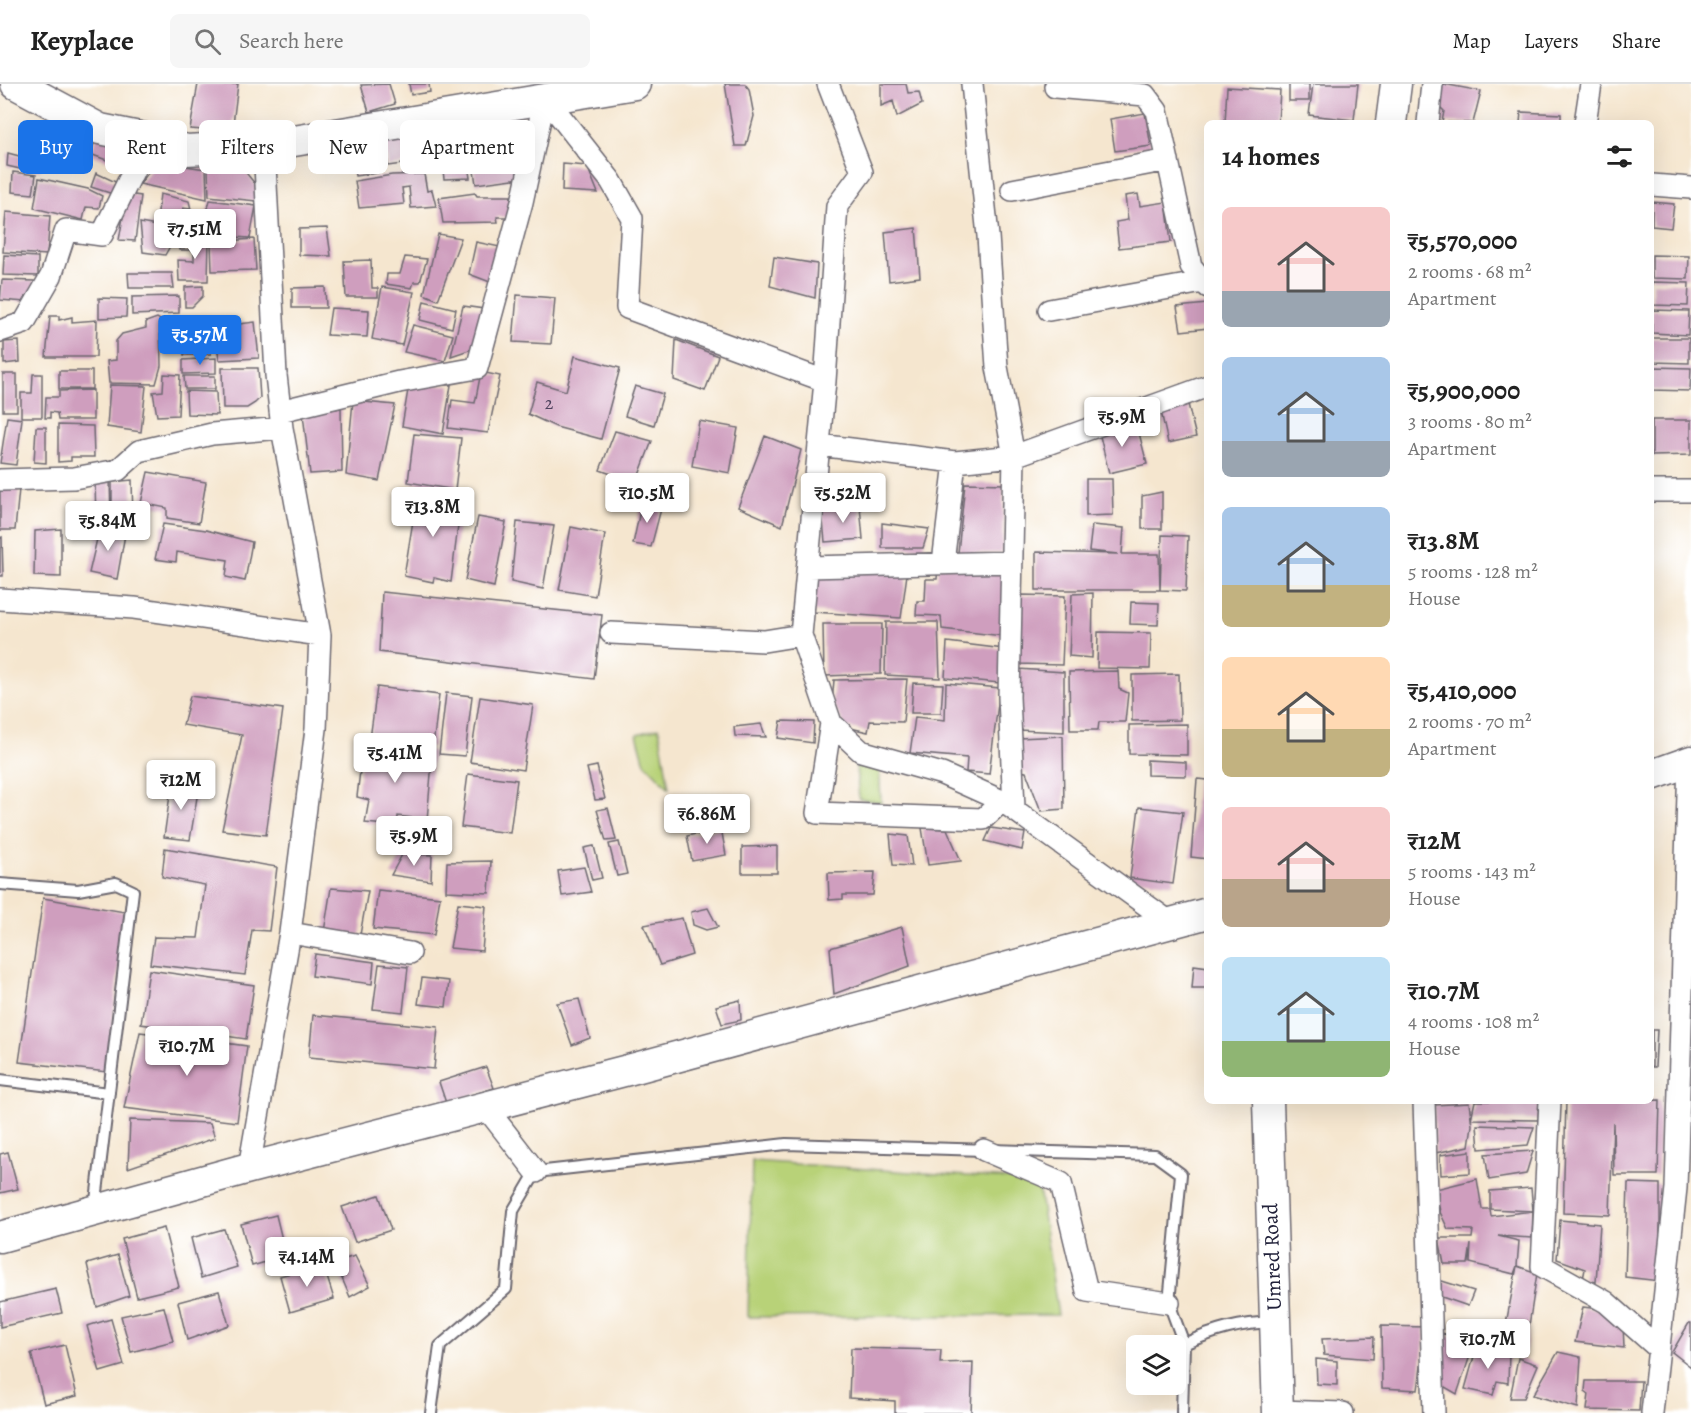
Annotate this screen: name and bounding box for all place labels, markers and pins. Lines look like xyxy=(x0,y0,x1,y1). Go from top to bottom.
pin: ₹7.51M xyxy=(146,209,244,260)
pin: ₹5.57M xyxy=(151,315,249,366)
pin: ₹5.9M xyxy=(1080,397,1164,448)
pin: ₹10.5M xyxy=(598,473,696,524)
pin: ₹5.52M xyxy=(794,473,892,524)
pin: ₹13.8M xyxy=(384,487,482,538)
pin: ₹5.84M xyxy=(59,501,157,552)
pin: ₹5.41M xyxy=(346,733,444,784)
pin: ₹12M xyxy=(145,760,217,811)
pin: ₹6.86M xyxy=(658,794,756,845)
pin: ₹5.9M xyxy=(372,816,456,867)
pin: ₹10.7M xyxy=(138,1026,236,1077)
pin: ₹4.14M xyxy=(258,1237,356,1288)
pin: ₹10.7M xyxy=(1439,1319,1537,1370)

